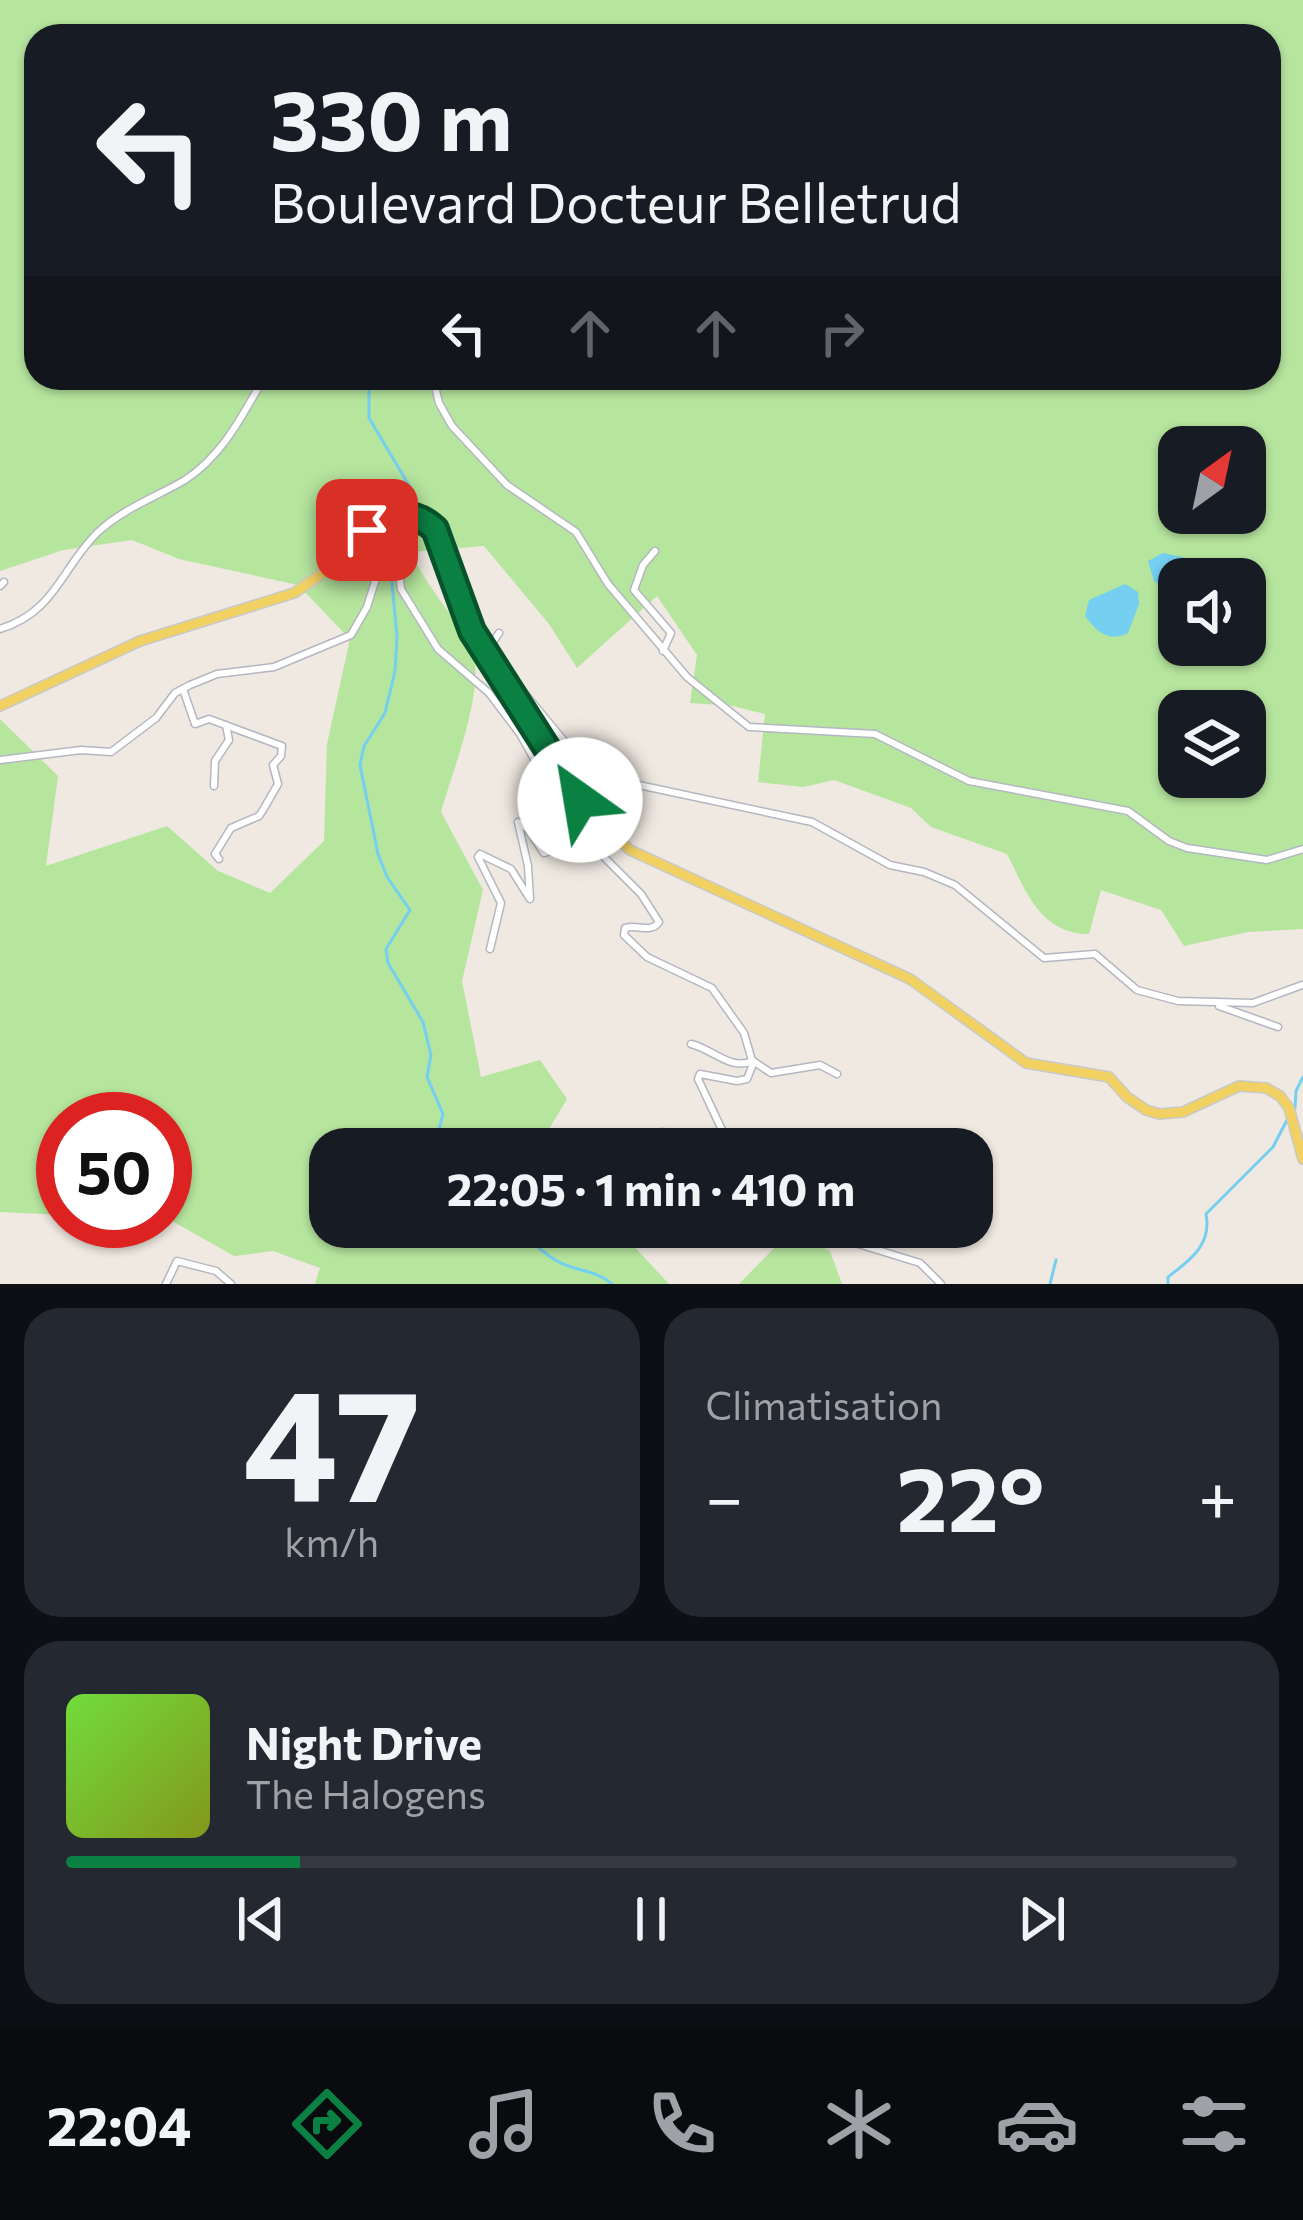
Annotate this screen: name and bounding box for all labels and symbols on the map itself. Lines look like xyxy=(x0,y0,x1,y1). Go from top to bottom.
north arrow xyxy=(1158,426,1266,534)
pin xyxy=(316,479,418,581)
position arrow xyxy=(517,737,643,863)
speed limit sign: 50 xyxy=(36,1092,192,1248)

